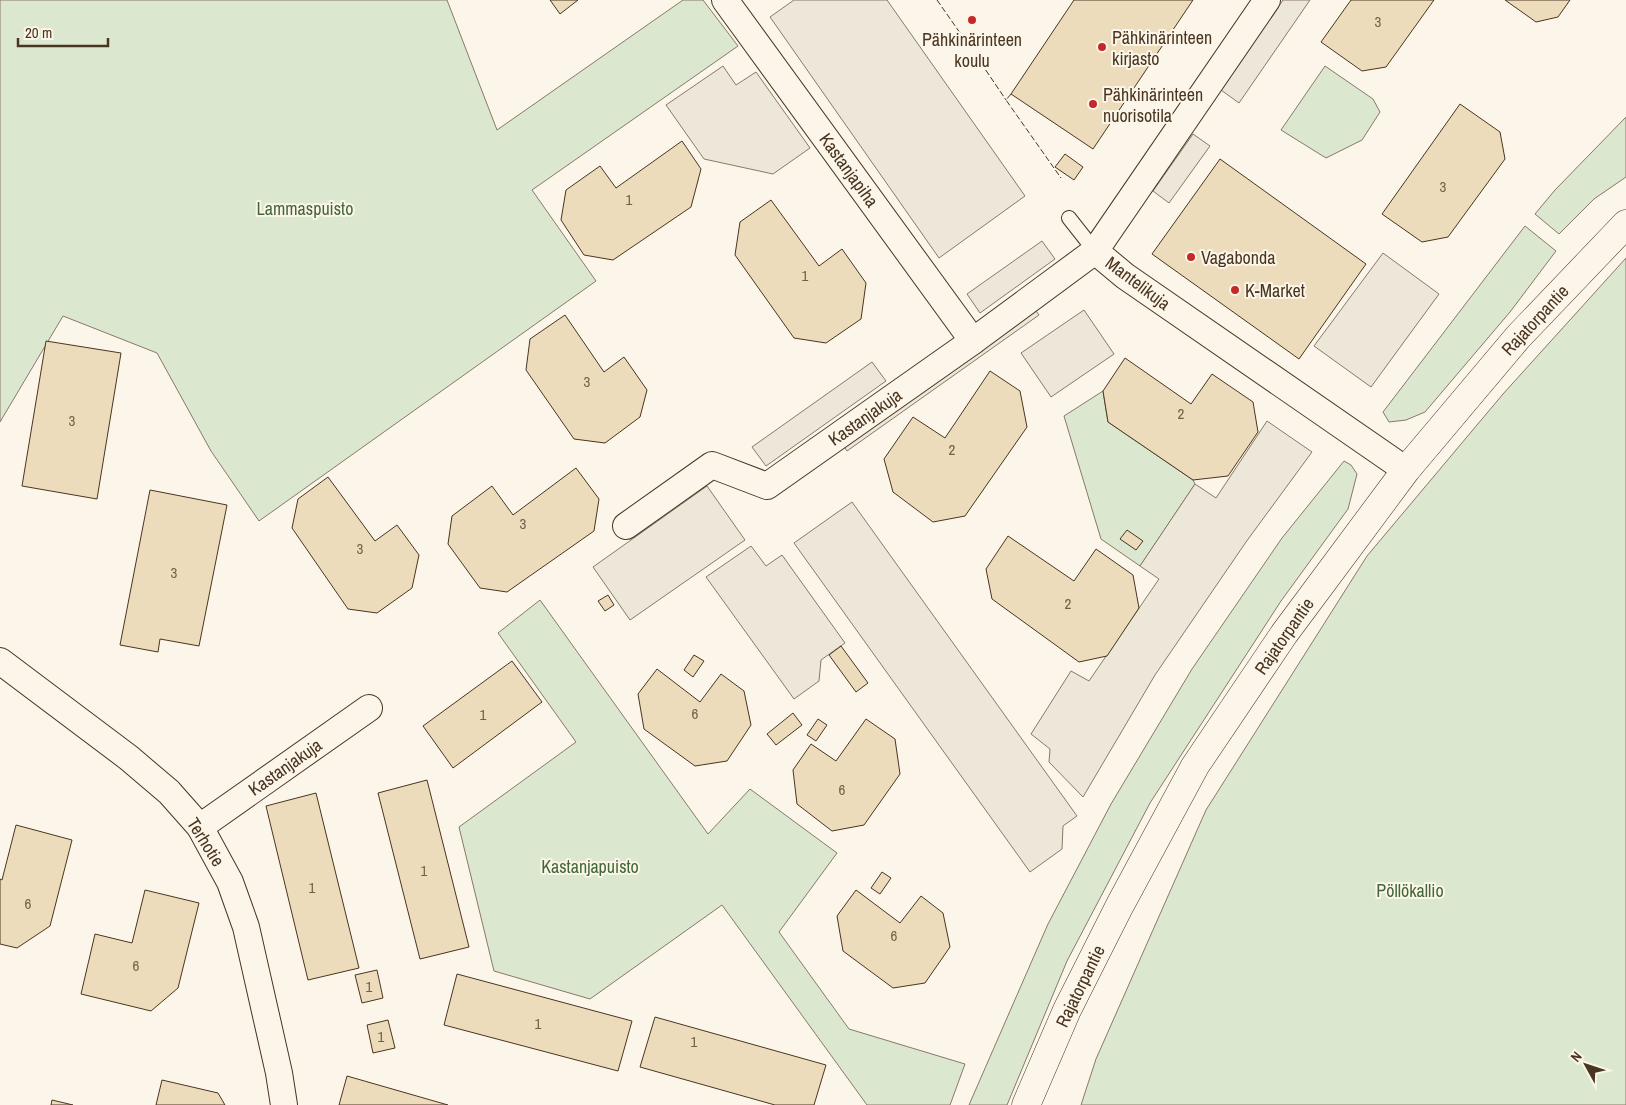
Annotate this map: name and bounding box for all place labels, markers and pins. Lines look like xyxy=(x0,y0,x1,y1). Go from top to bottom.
marker: Pähkinärinteen koulu xyxy=(966,14,978,26)
place label: Pähkinärinteen kirjasto xyxy=(1112,25,1212,71)
place label: Pähkinärinteen koulu xyxy=(922,27,1022,73)
marker: Pähkinärinteen kirjasto xyxy=(1096,41,1108,53)
place label: Pähkinärinteen nuorisotila xyxy=(1103,82,1203,128)
marker: Pähkinärinteen nuorisotila xyxy=(1087,98,1099,110)
place label: Vagabonda xyxy=(1201,245,1275,270)
marker: Vagabonda xyxy=(1185,251,1197,263)
place label: K-Market xyxy=(1245,278,1305,303)
marker: K-Market xyxy=(1229,284,1241,296)

